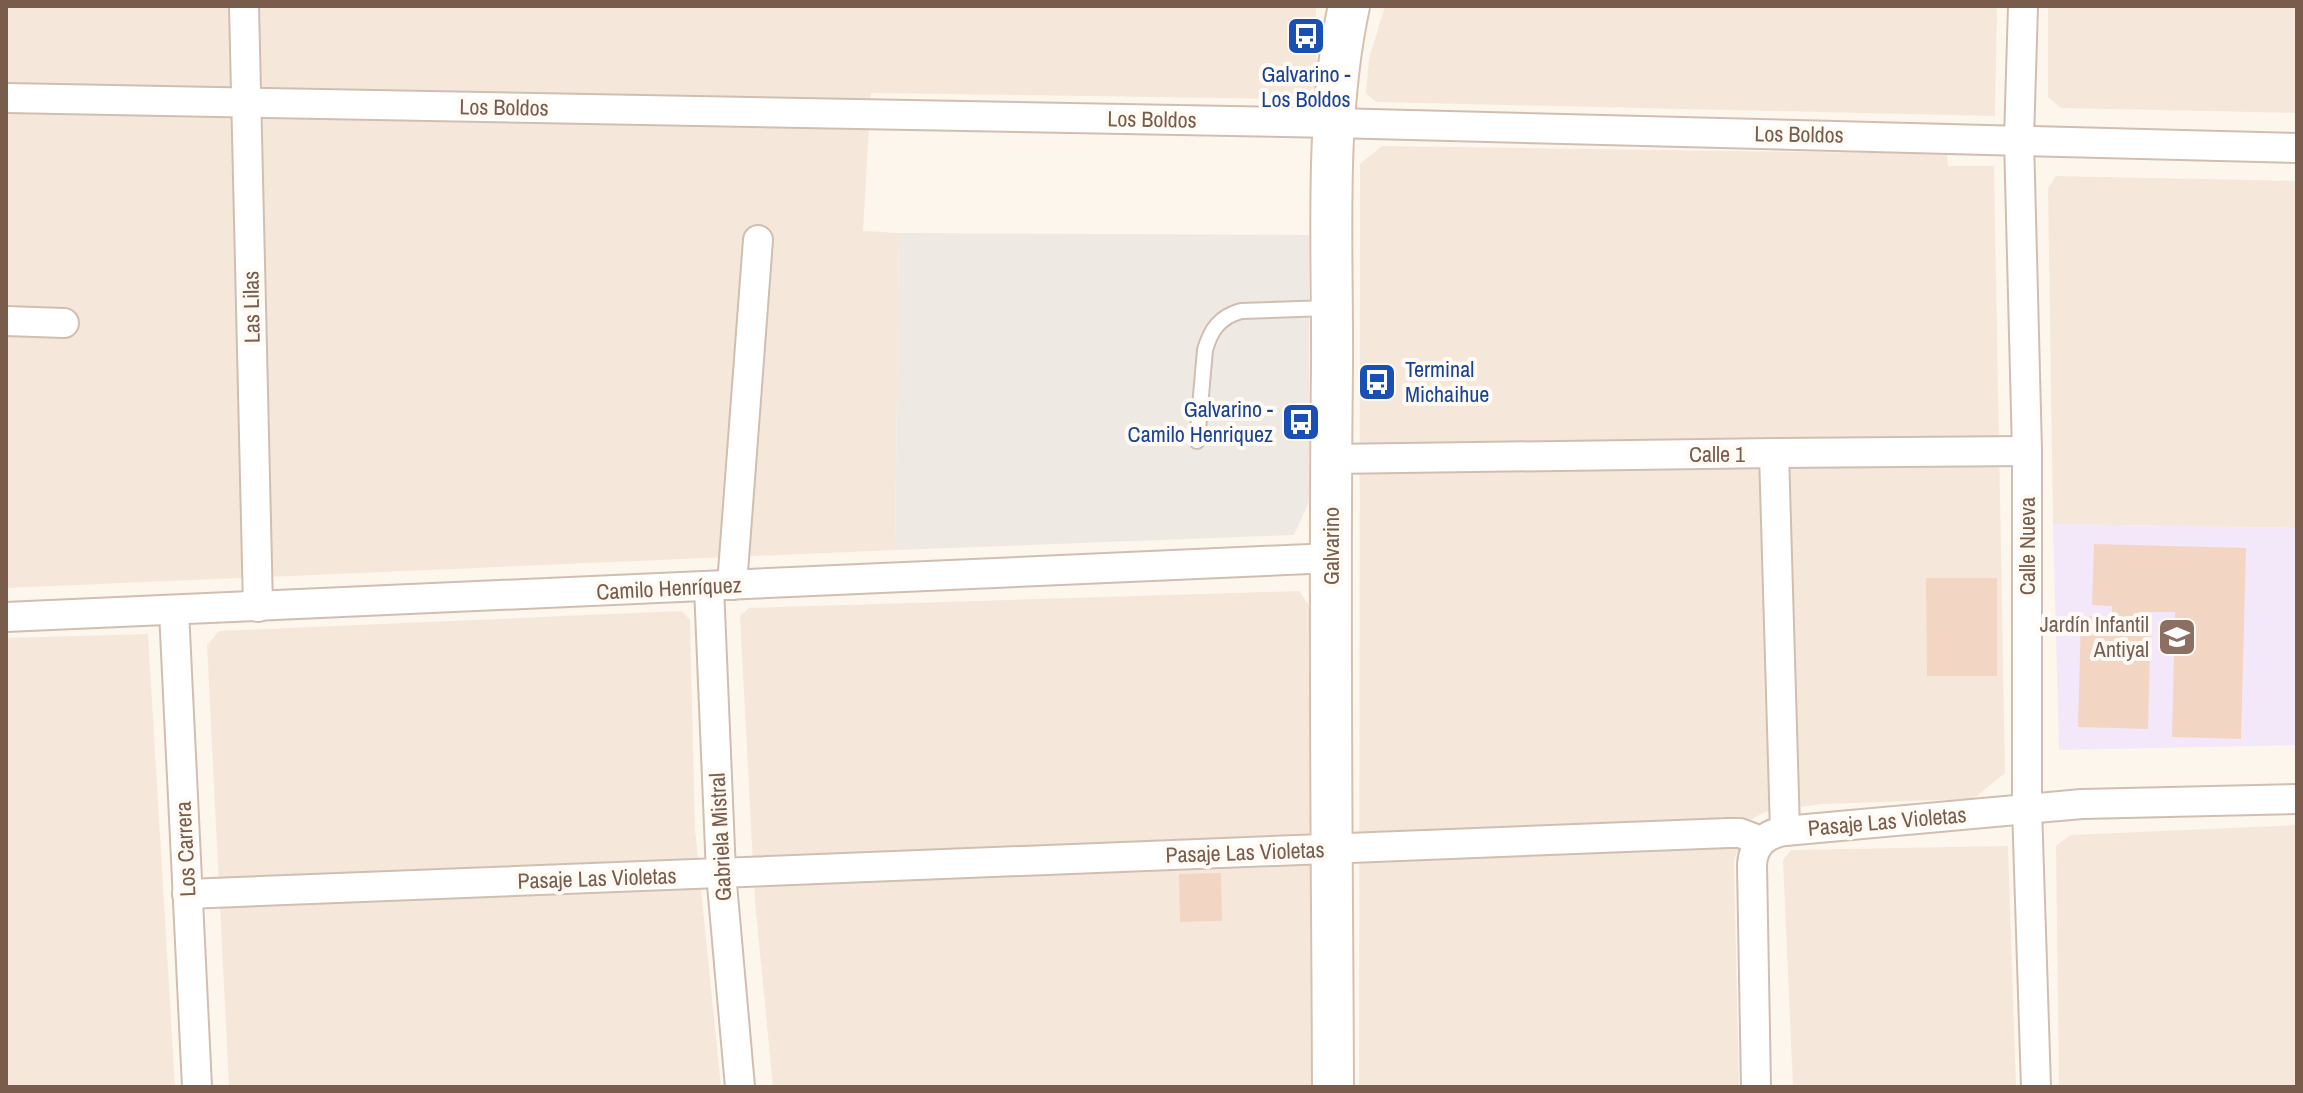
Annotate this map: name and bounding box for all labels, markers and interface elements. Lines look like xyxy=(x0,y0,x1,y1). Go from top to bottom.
bus stop icon: Galvarino - Los Boldos xyxy=(1285,15,1327,57)
place label: Galvarino - Los Boldos xyxy=(1261,59,1351,114)
street label: Los Boldos xyxy=(459,91,549,123)
street label: Los Boldos xyxy=(1107,103,1197,135)
street label: Los Boldos xyxy=(1754,118,1844,150)
street label: Las Lilas xyxy=(235,271,267,343)
place label: Terminal Michaihue xyxy=(1405,354,1489,409)
bus stop icon: Terminal Michaihue xyxy=(1356,361,1398,403)
place label: Galvarino - Camilo Henriquez xyxy=(1128,394,1273,449)
bus stop icon: Galvarino - Camilo Henriquez xyxy=(1280,401,1322,443)
street label: Calle 1 xyxy=(1689,439,1745,469)
street label: Calle Nueva xyxy=(2012,497,2042,595)
street label: Galvarino xyxy=(1316,507,1346,585)
street label: Camilo Henríquez xyxy=(596,569,742,607)
place label: Jardín Infantil Antiyal xyxy=(2040,609,2149,664)
school or university icon: Jardín Infantil Antiyal xyxy=(2156,616,2198,658)
street label: Gabriela Mistral xyxy=(702,772,738,902)
street label: Pasaje Las Violetas xyxy=(1806,799,1968,843)
street label: Los Carrera xyxy=(168,801,202,897)
street label: Pasaje Las Violetas xyxy=(1165,834,1325,870)
street label: Pasaje Las Violetas xyxy=(517,860,677,896)

